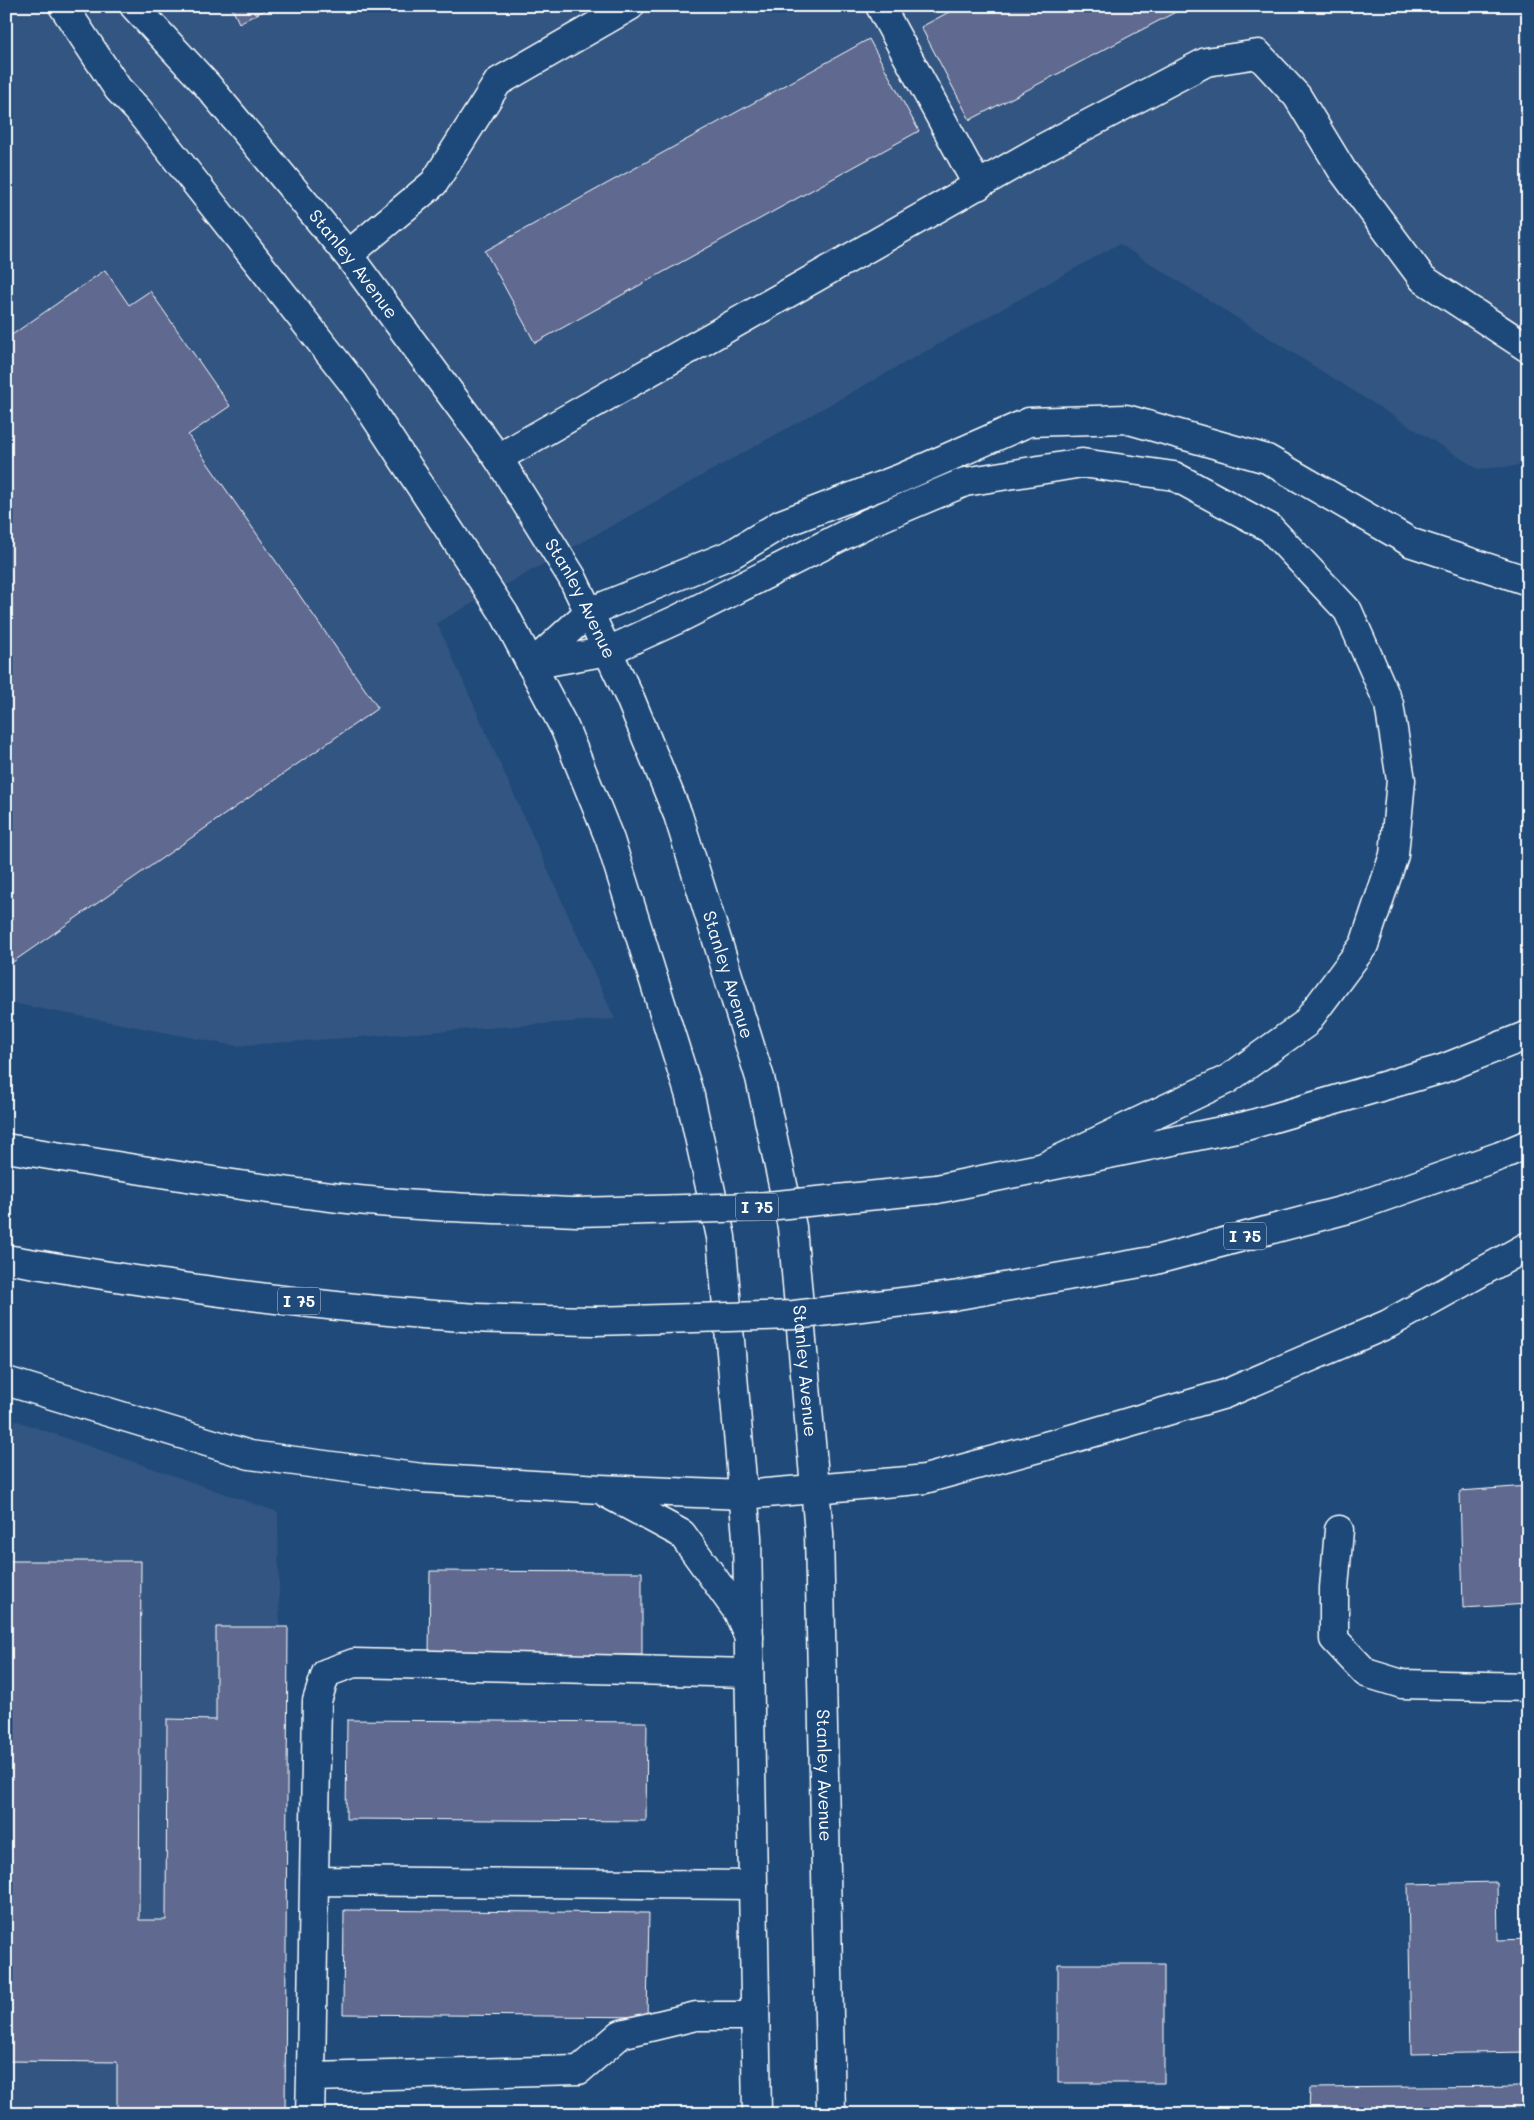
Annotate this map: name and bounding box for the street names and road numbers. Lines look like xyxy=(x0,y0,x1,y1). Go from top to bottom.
street label: Stanley Avenue xyxy=(304,204,404,323)
street label: Stanley Avenue xyxy=(540,533,622,662)
street label: Stanley Avenue xyxy=(698,908,760,1041)
road number: I 75 xyxy=(736,1194,778,1220)
road number: I 75 xyxy=(1224,1222,1266,1250)
road number: I 75 xyxy=(278,1288,320,1314)
street label: Stanley Avenue xyxy=(788,1304,823,1438)
street label: Stanley Avenue xyxy=(812,1709,838,1842)

